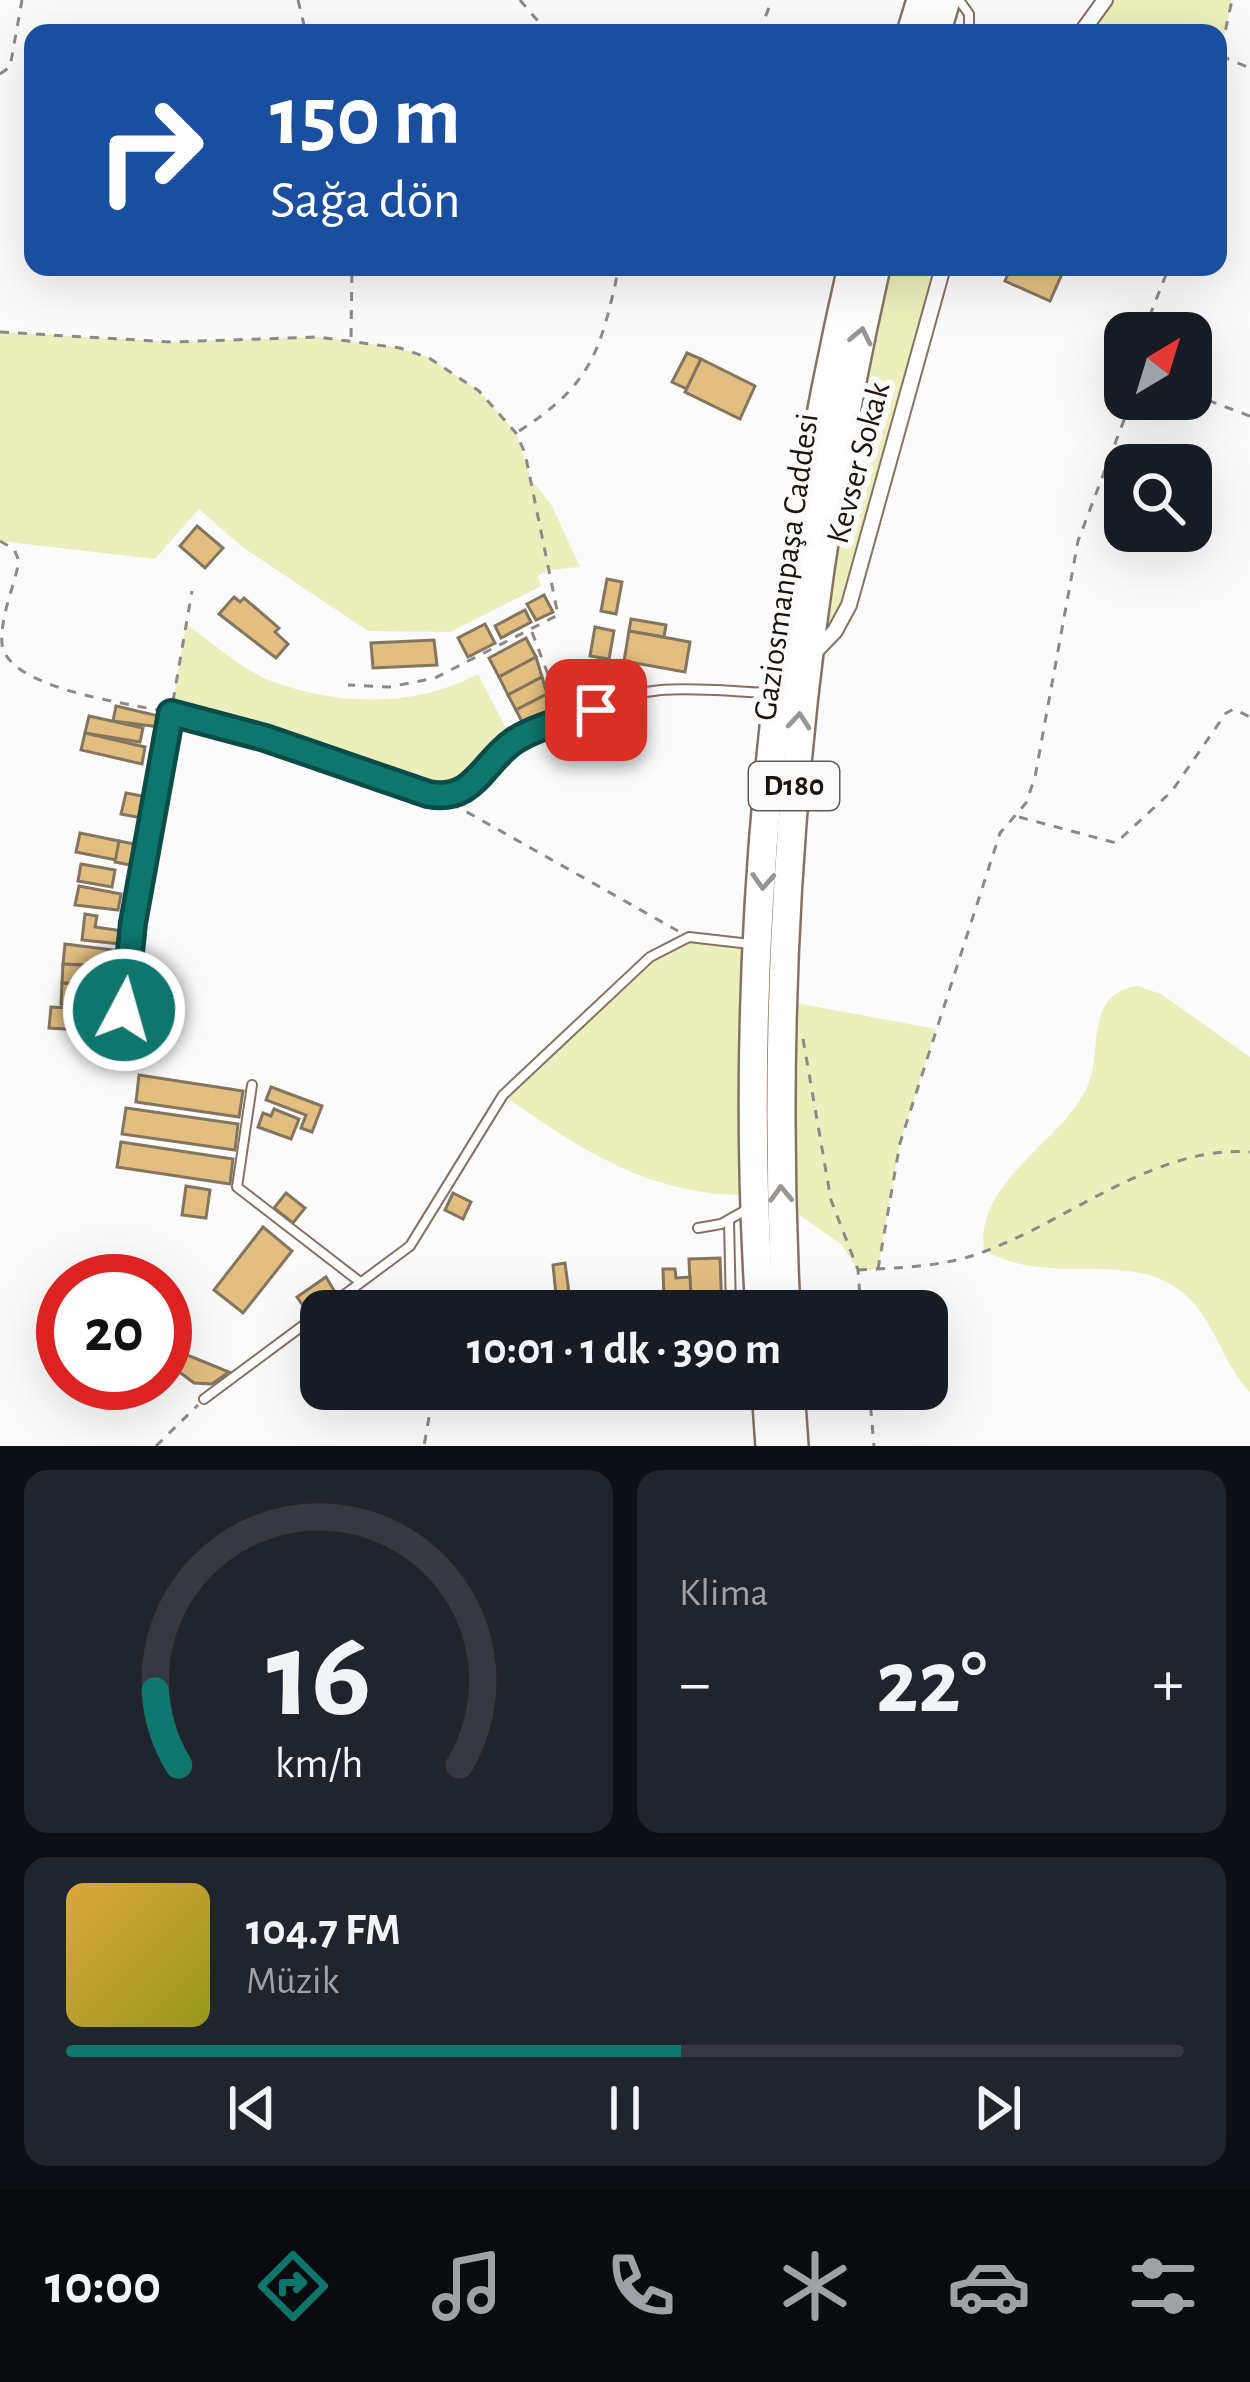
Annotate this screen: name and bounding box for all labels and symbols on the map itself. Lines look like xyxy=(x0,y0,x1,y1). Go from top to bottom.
north arrow xyxy=(1104,312,1212,420)
one-way arrow xyxy=(847,326,872,346)
street label: Kevser Sokak xyxy=(822,379,896,547)
street label: Gaziosmanpaşa Caddesi xyxy=(749,411,825,723)
pin xyxy=(545,659,647,761)
one-way arrow xyxy=(786,711,811,730)
road number: D180 xyxy=(749,762,839,810)
one-way arrow xyxy=(750,872,776,891)
position arrow xyxy=(61,947,187,1073)
one-way arrow xyxy=(768,1184,794,1203)
speed limit sign: 20 xyxy=(36,1254,192,1410)

